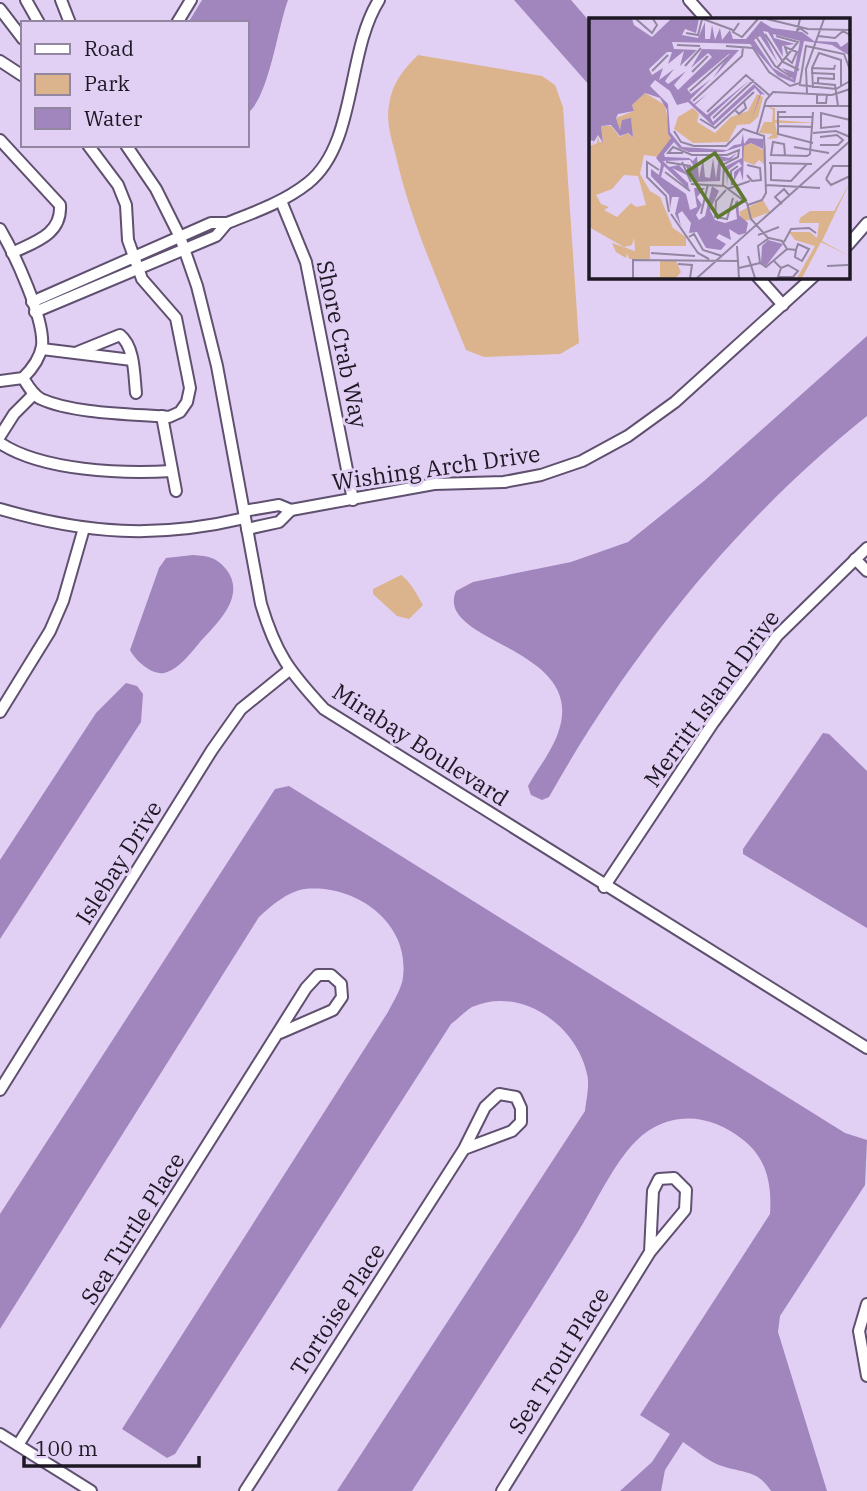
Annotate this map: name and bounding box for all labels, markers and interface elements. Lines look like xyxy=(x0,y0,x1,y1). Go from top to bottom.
inset map xyxy=(589,18,850,278)
legend xyxy=(21,21,248,147)
text: Road xyxy=(84,34,134,62)
text: Park xyxy=(84,69,131,97)
text: Water xyxy=(84,104,143,132)
street label: Shore Crab Way xyxy=(311,258,376,431)
street label: Wishing Arch Drive xyxy=(330,438,542,496)
street label: Merritt Island Drive xyxy=(637,603,785,793)
street label: Mirabay Boulevard xyxy=(327,676,515,812)
street label: Islebay Drive xyxy=(68,795,168,929)
street label: Sea Turtle Place xyxy=(73,1146,191,1310)
street label: Tortoise Place xyxy=(283,1237,391,1381)
street label: Sea Trout Place xyxy=(501,1281,615,1439)
scale bar xyxy=(24,1424,200,1468)
text: 100 m xyxy=(35,1434,98,1462)

